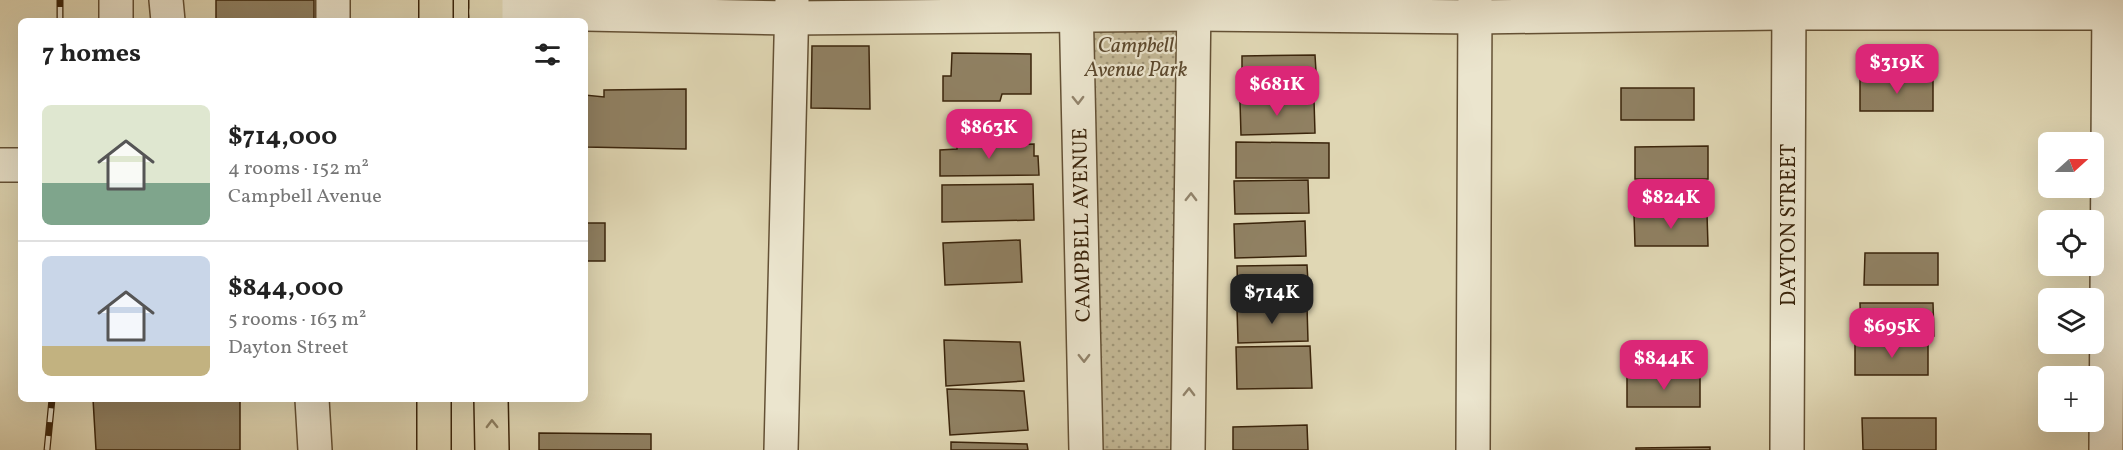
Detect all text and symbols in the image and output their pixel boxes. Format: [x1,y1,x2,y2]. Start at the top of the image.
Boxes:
park label: Campbell Avenue Park [1084,32,1188,85]
text: 7 homes [42,36,141,72]
icon: filters [531,38,564,71]
pin: $319K [1855,44,1939,95]
text: $319K [1870,49,1924,77]
pin: $681K [1235,66,1319,117]
text: $681K [1249,71,1305,99]
one-way arrow [1072,96,1085,105]
pin: $863K [947,109,1031,160]
text: $863K [960,114,1018,142]
text: $714,000 [228,119,337,155]
street label: CAMPBELL AVENUE [1066,128,1099,322]
icon: home [90,129,162,201]
north arrow [2038,132,2104,198]
map controls [2038,132,2104,432]
street label: DAYTON STREET [1775,144,1804,306]
text: 4 rooms · 152 m² [228,155,369,183]
pin: $824K [1629,179,1713,230]
text: Campbell Avenue [228,183,382,211]
text: $824K [1642,184,1700,212]
one-way arrow [1185,192,1197,201]
button: locate [2038,210,2104,276]
text: $844,000 [228,270,344,306]
pin: $714K [1230,274,1314,325]
text: $714K [1244,279,1300,307]
icon: home [90,280,162,352]
button: layers [2038,288,2104,354]
text: 5 rooms · 163 m² [228,306,366,334]
pin: $695K [1850,308,1934,359]
text: $695K [1863,313,1921,341]
text: Dayton Street [228,334,349,362]
pin: $844K [1622,340,1706,391]
text: $844K [1634,345,1694,373]
one-way arrow [1078,354,1090,363]
button: + [2038,366,2104,432]
one-way arrow [1183,387,1195,396]
one-way arrow [485,420,498,429]

